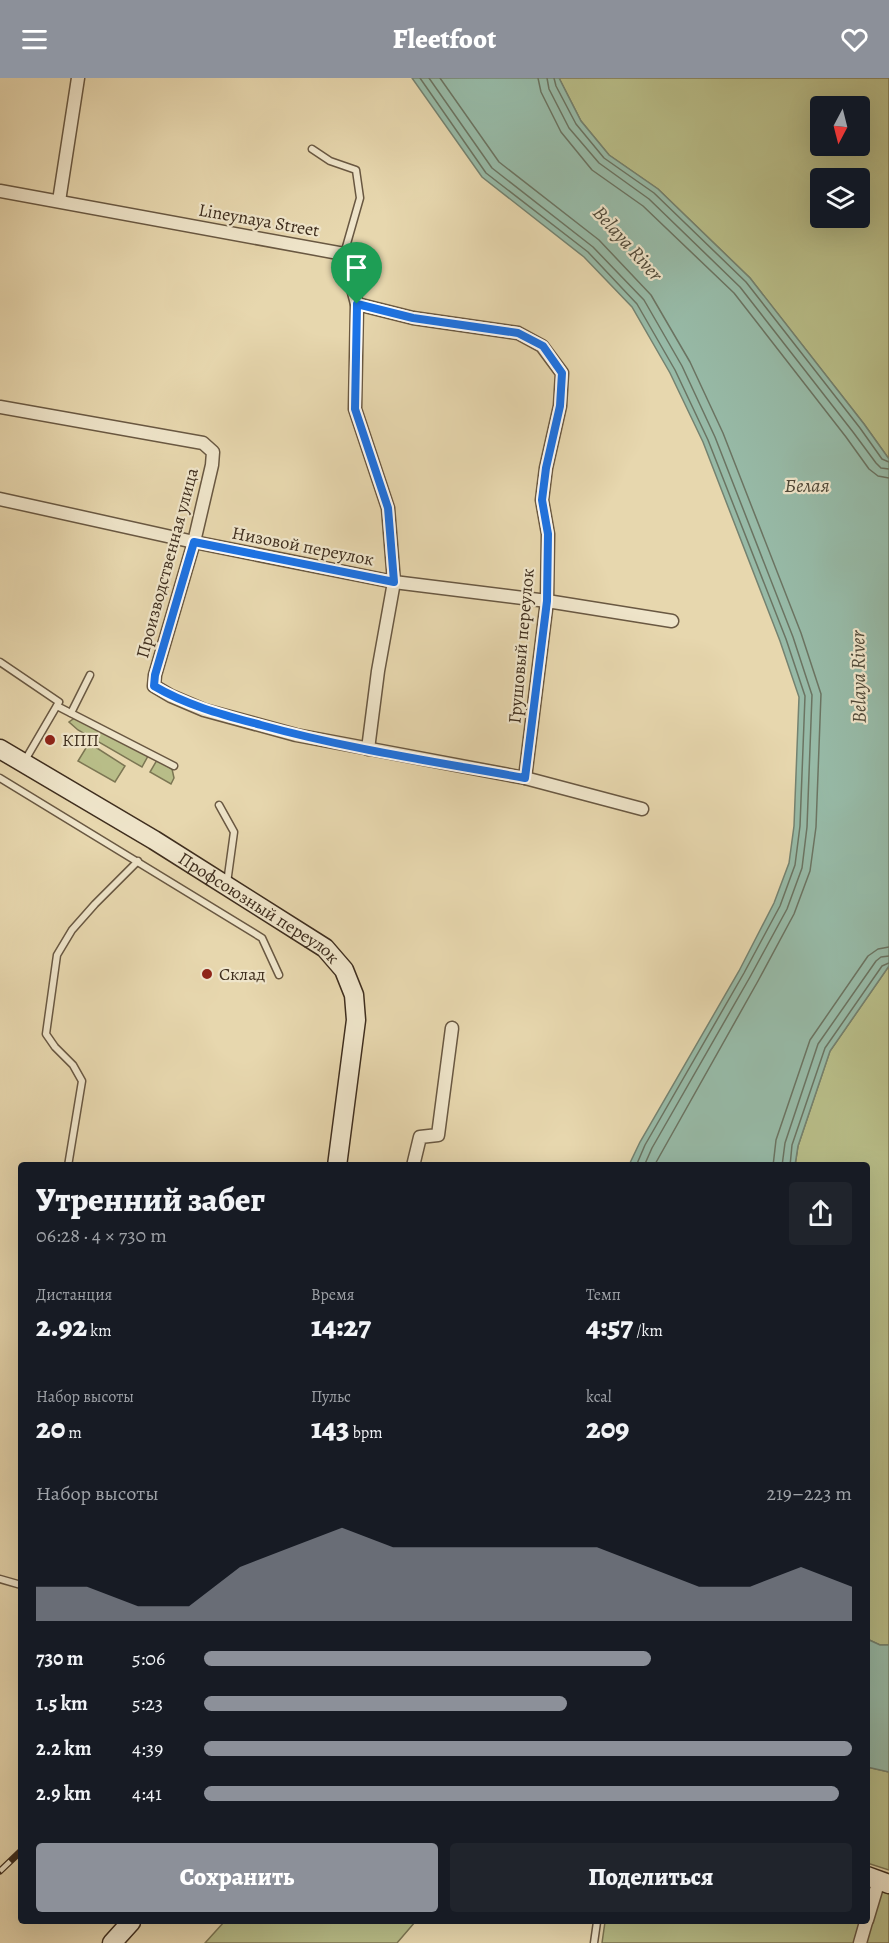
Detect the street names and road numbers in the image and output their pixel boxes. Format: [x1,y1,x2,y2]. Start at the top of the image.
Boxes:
street label: Lineynaya Street [197,198,321,242]
street label: Производственная улица [130,465,204,661]
street label: Низовой переулок [230,520,376,572]
street label: Грушовый переулок [502,567,540,725]
street label: Профсоюзный переулок [174,846,345,969]

